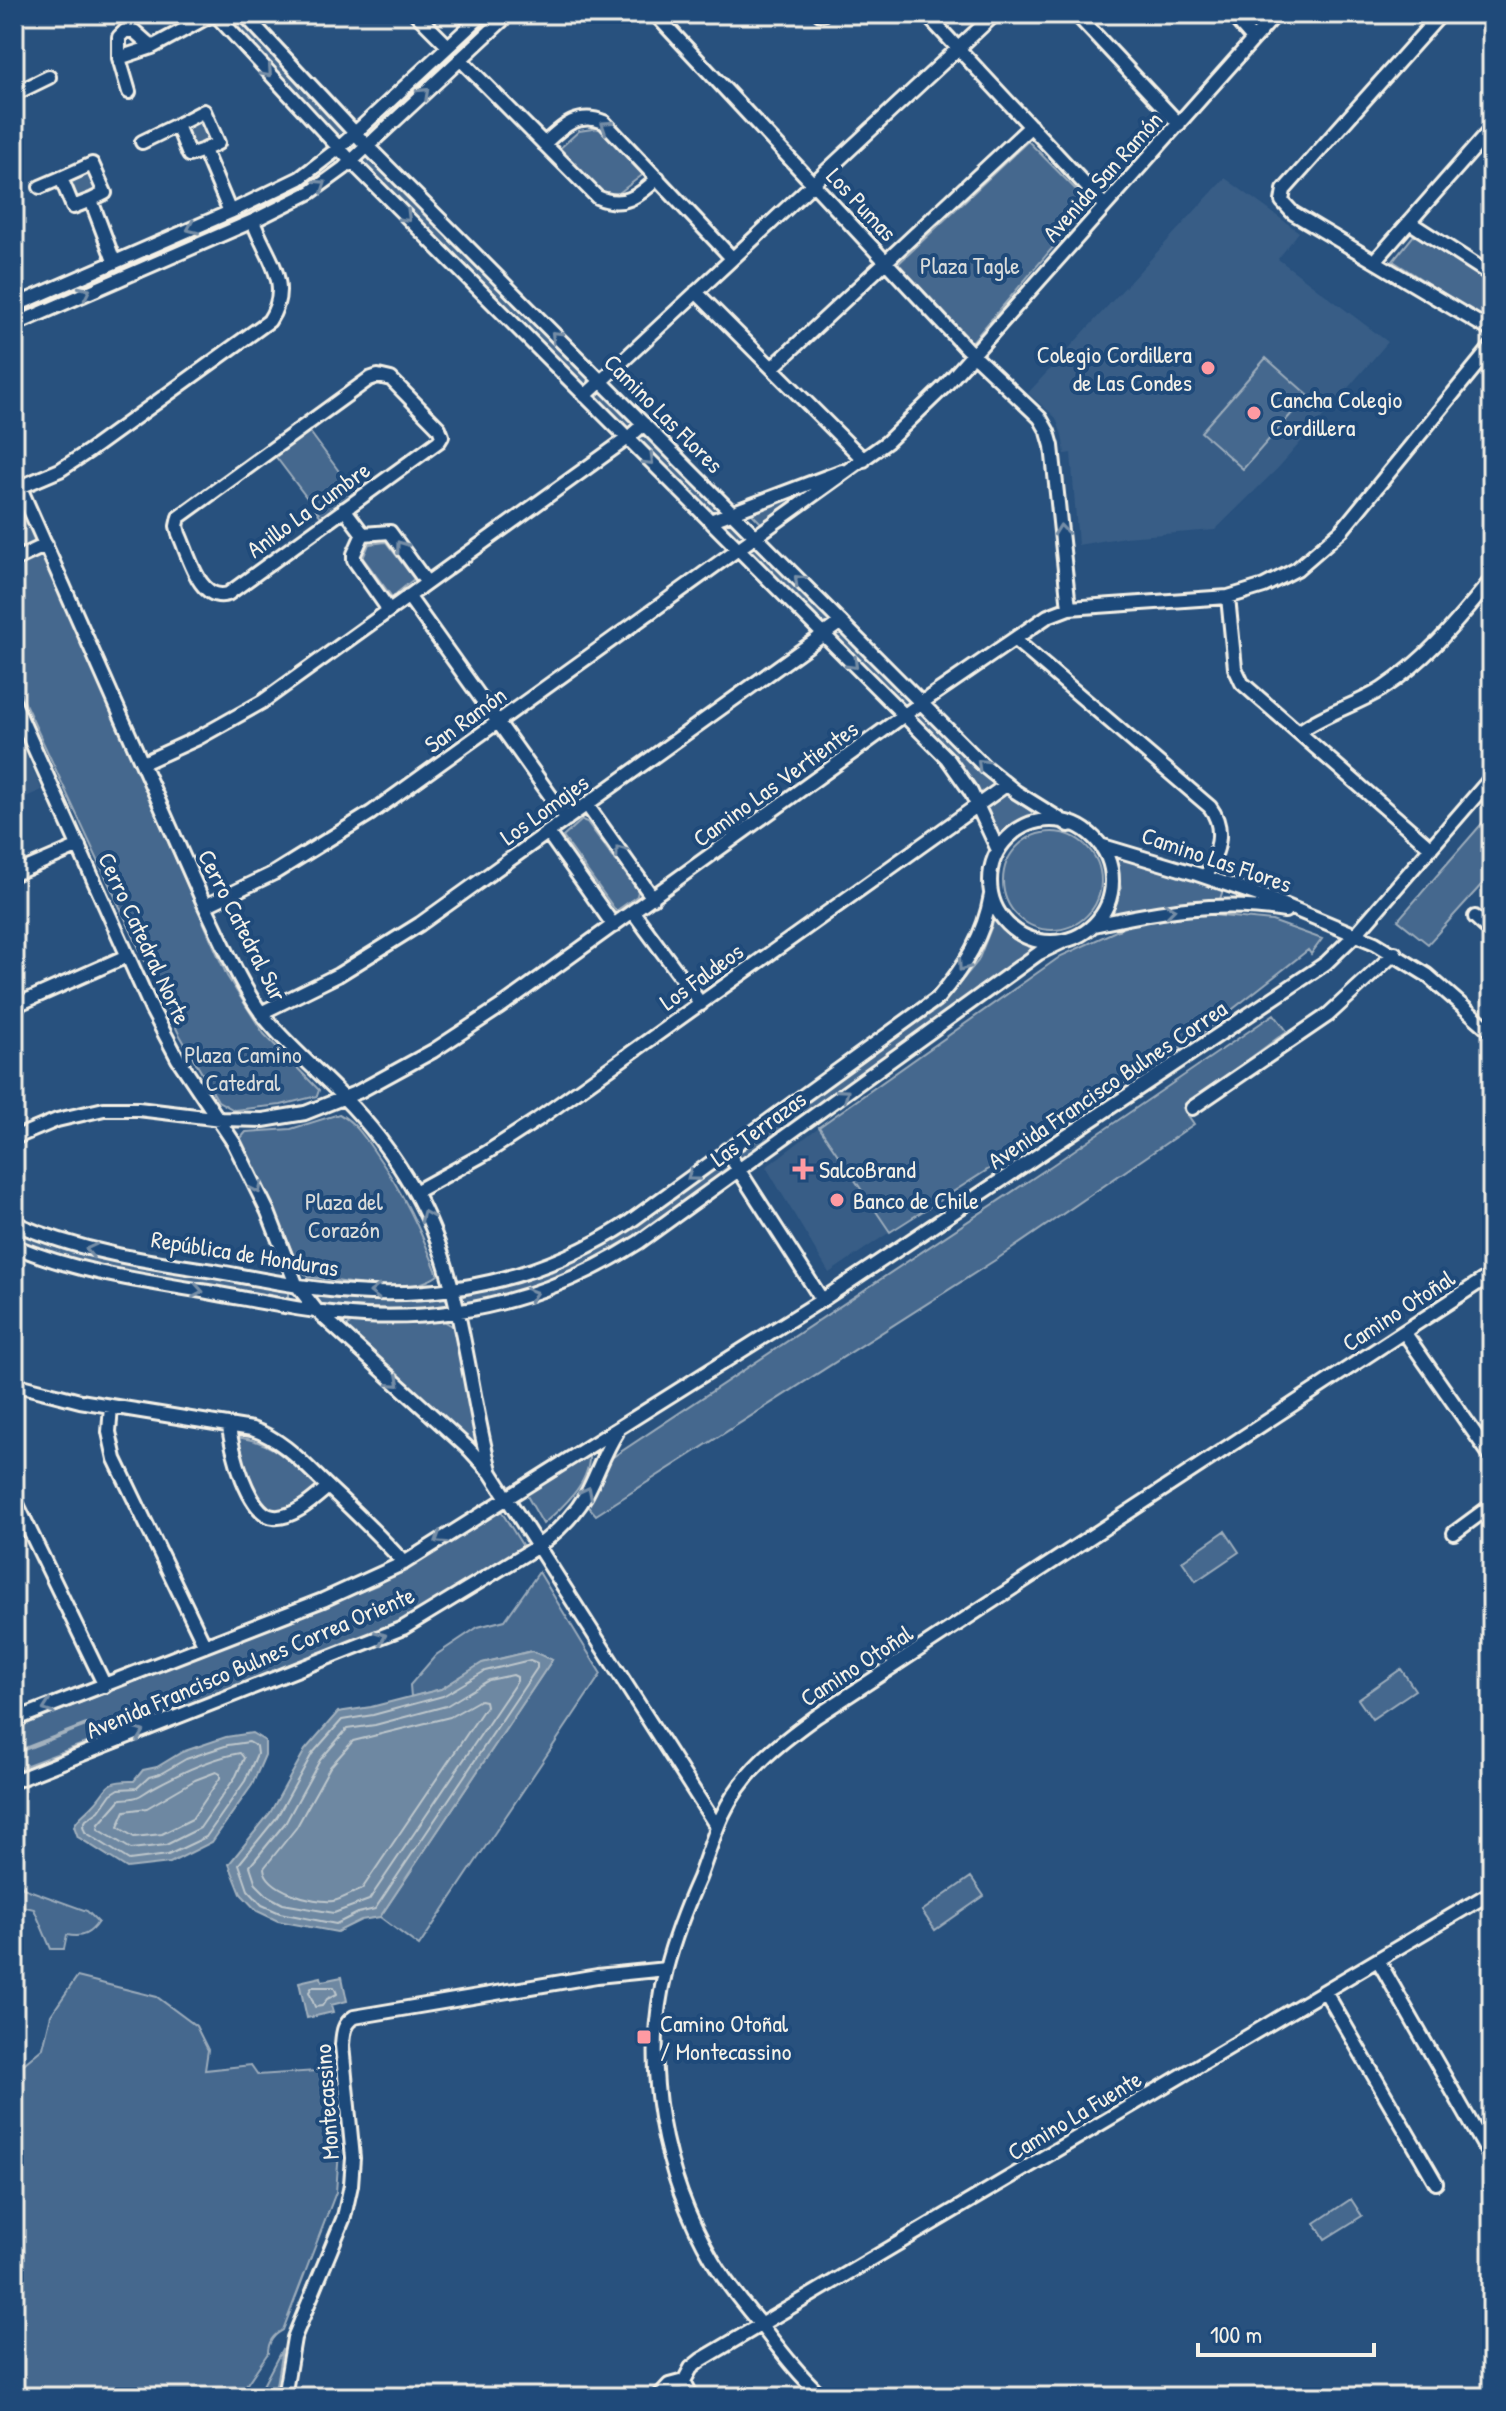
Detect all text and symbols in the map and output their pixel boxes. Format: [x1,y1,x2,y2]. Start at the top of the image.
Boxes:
one-way arrow [257,63,272,78]
one-way arrow [415,88,429,103]
street label: Avenida San Ramón [1035,104,1169,248]
one-way arrow [600,121,615,136]
street label: Los Pumas [820,160,904,248]
one-way arrow [313,180,327,195]
one-way arrow [397,208,411,222]
one-way arrow [186,219,200,235]
park label: Plaza Tagle [920,249,1020,281]
one-way arrow [77,286,91,302]
one-way arrow [551,331,565,345]
place label: Colegio Cordillera de Las Condes [1037,338,1192,398]
street label: Camino Las Flores [597,346,731,480]
marker: Colegio Cordillera de Las Condes [1199,359,1217,377]
place label: Cancha Colegio Cordillera [1270,383,1403,443]
marker: Cancha Colegio Cordillera [1245,404,1263,422]
one-way arrow [640,451,655,465]
street label: Anillo La Cumbre [240,453,376,565]
one-way arrow [1052,523,1069,536]
one-way arrow [396,540,411,555]
one-way arrow [793,575,808,589]
one-way arrow [844,655,858,669]
street label: San Ramón [418,678,512,760]
street label: Camino Las Vertientes [686,712,864,854]
one-way arrow [977,759,991,773]
street label: Los Lomajes [493,766,595,852]
street label: Camino Las Flores [1138,818,1296,900]
street label: Cerro Catedral Sur [191,844,295,1006]
one-way arrow [615,846,630,860]
street label: Cerro Catedral Norte [91,847,199,1030]
one-way arrow [1163,902,1177,919]
street label: Los Faldeos [653,935,749,1017]
one-way arrow [958,958,973,972]
street label: Avenida Francisco Bulnes Correa [981,992,1233,1176]
park label: Plaza Camino Catedral [184,1038,302,1098]
street label: Las Terrazas [704,1083,812,1173]
one-way arrow [835,1089,849,1103]
place label: SalcoBrand [819,1153,916,1185]
marker: SalcoBrand [794,1160,812,1178]
one-way arrow [686,1166,700,1180]
one-way arrow [248,1180,264,1194]
place label: Banco de Chile [853,1184,979,1216]
park label: Plaza del Corazón [305,1185,384,1245]
marker: Banco de Chile [828,1191,846,1209]
one-way arrow [420,1210,436,1224]
street label: República de Honduras [149,1222,341,1284]
one-way arrow [84,1242,98,1259]
street label: Camino Otoñal [1336,1261,1461,1358]
one-way arrow [191,1281,205,1298]
one-way arrow [368,1284,381,1301]
one-way arrow [525,1288,539,1304]
one-way arrow [385,1372,400,1386]
one-way arrow [577,1485,592,1500]
one-way arrow [435,1530,449,1545]
street label: Avenida Francisco Bulnes Correa Oriente [81,1578,419,1746]
street label: Camino Otoñal [794,1616,919,1713]
one-way arrow [373,1630,387,1647]
one-way arrow [42,1698,56,1714]
one-way arrow [131,1727,145,1743]
place label: Camino Otoñal / Montecassino [660,2007,792,2067]
marker: Camino Otoñal / Montecassino [635,2028,653,2046]
street label: Montecassino [306,2043,346,2161]
street label: Camino La Fuente [1001,2062,1147,2168]
scale bar [1198,2307,1374,2357]
text: 100 m [1210,2318,1262,2350]

